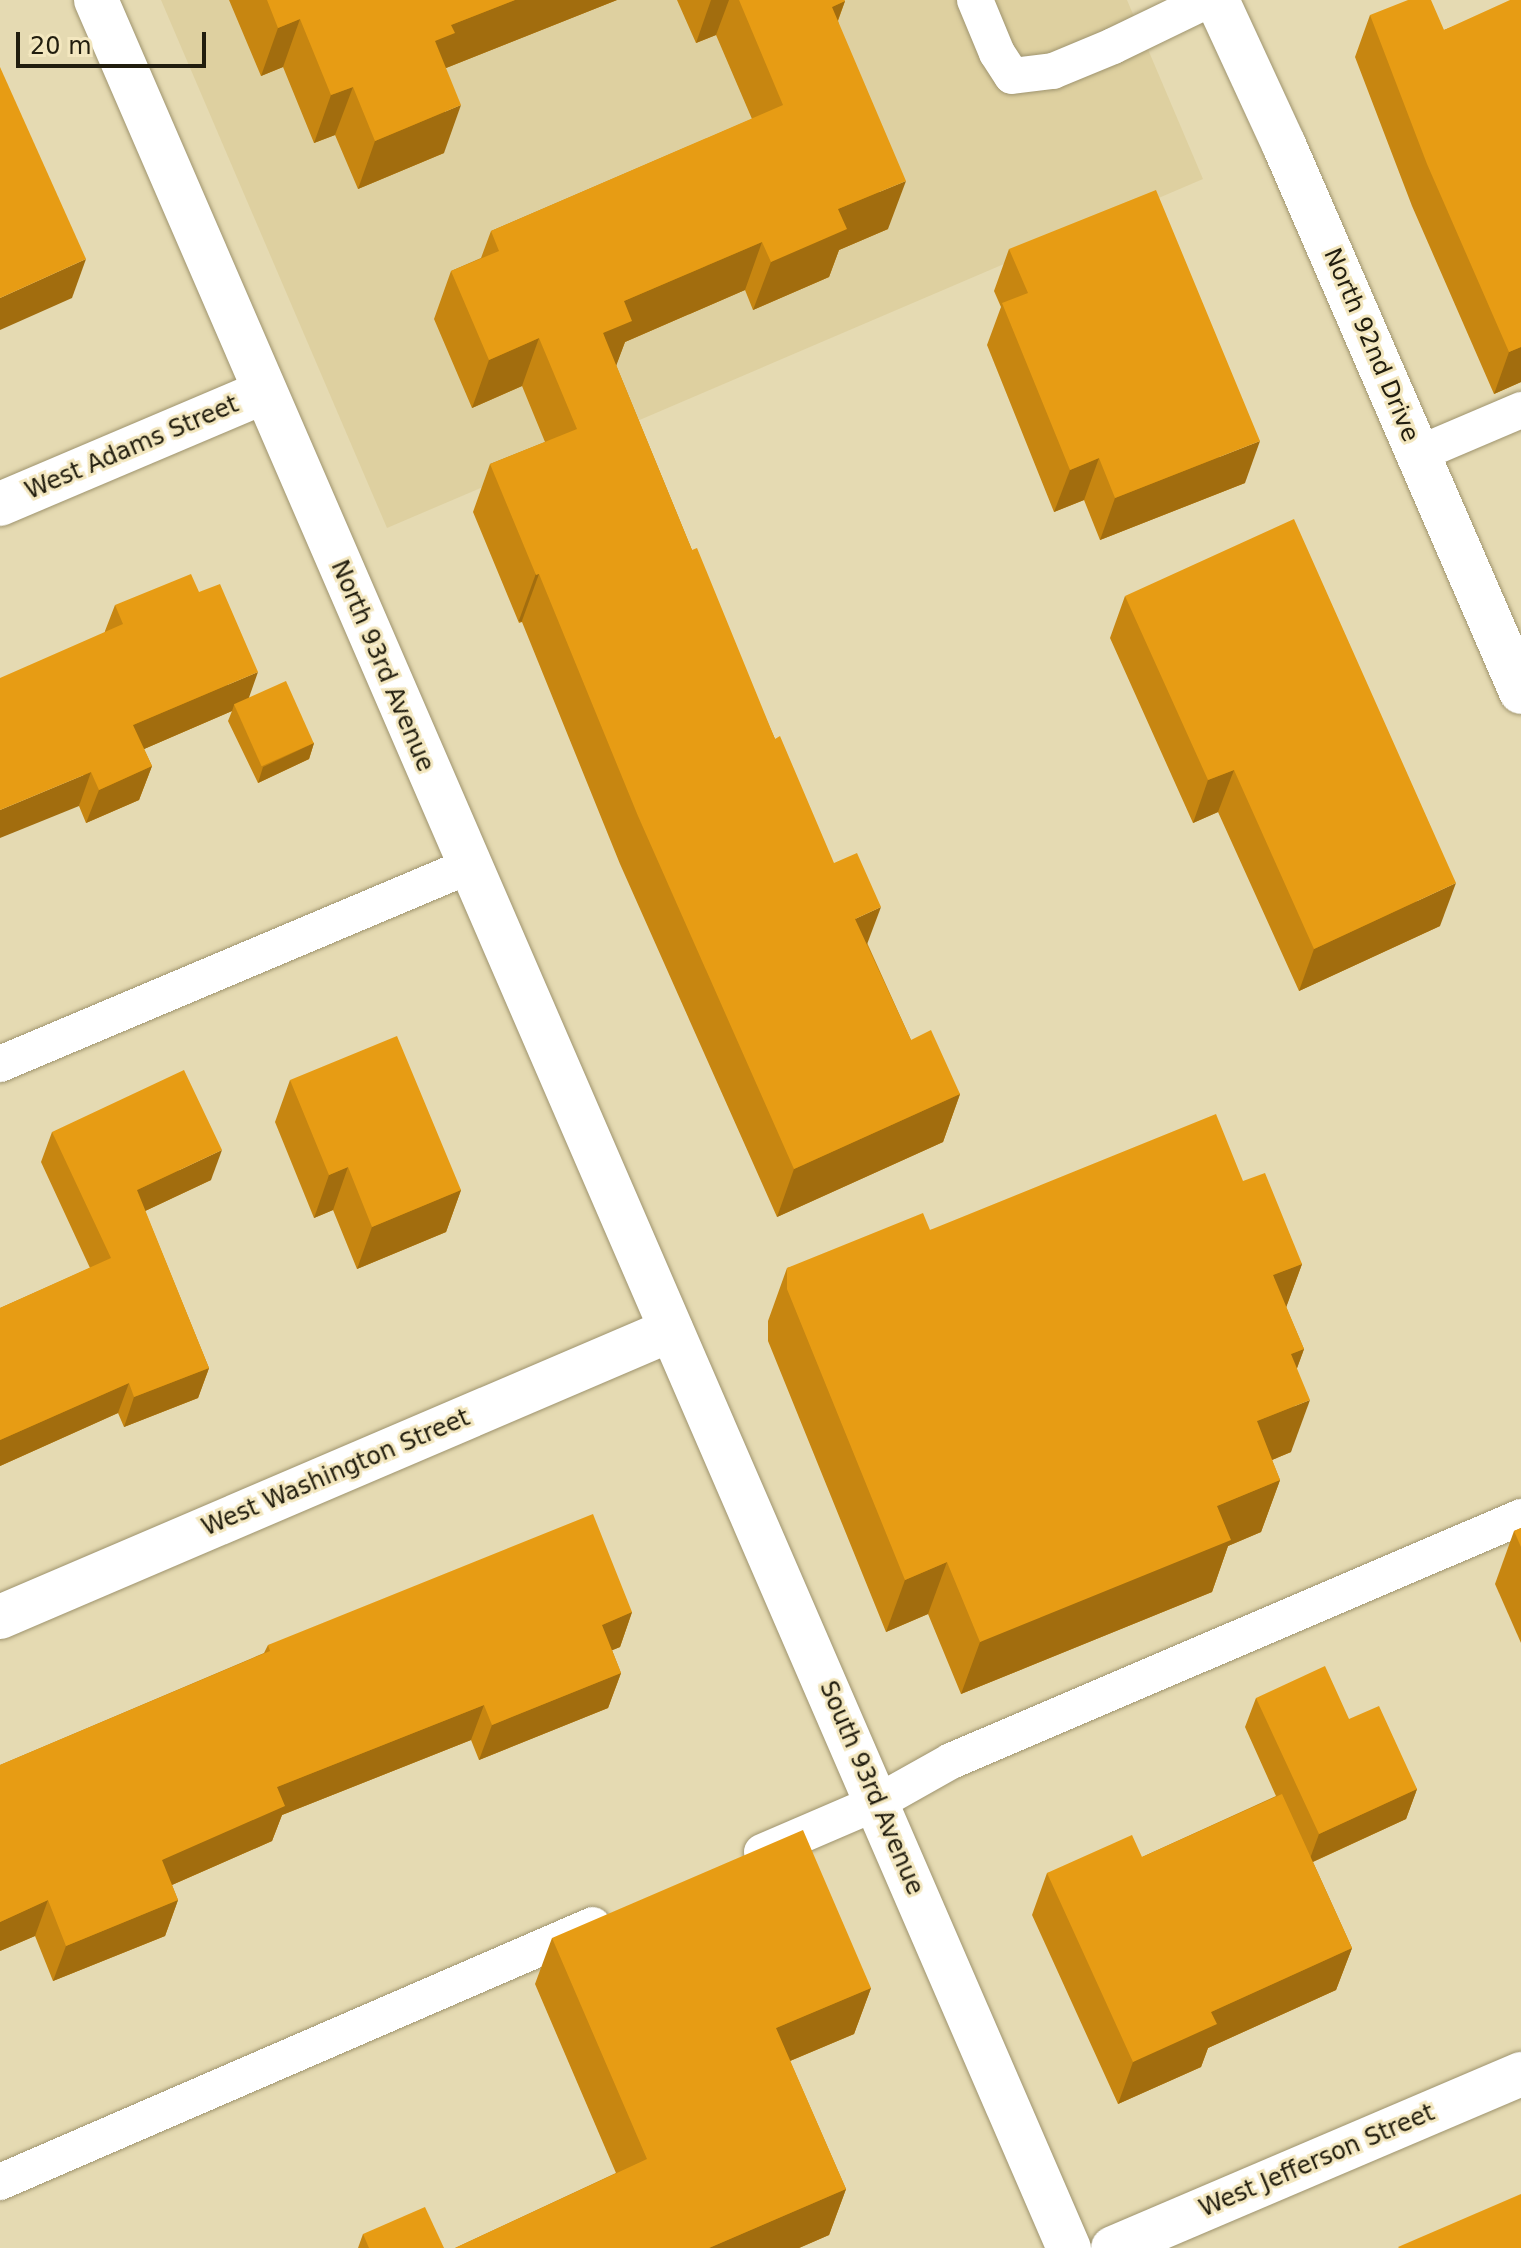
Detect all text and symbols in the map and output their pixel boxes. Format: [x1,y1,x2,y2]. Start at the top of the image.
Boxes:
scale bar [20,16,210,66]
text: 20 m [30,32,92,60]
street label: North 92nd Drive [1317,244,1425,446]
street label: West Adams Street [21,390,243,506]
street label: North 93rd Avenue [324,556,440,776]
street label: West Washington Street [198,1403,474,1543]
street label: South 93rd Avenue [813,1677,929,1899]
street label: West Jefferson Street [1195,2098,1439,2224]

